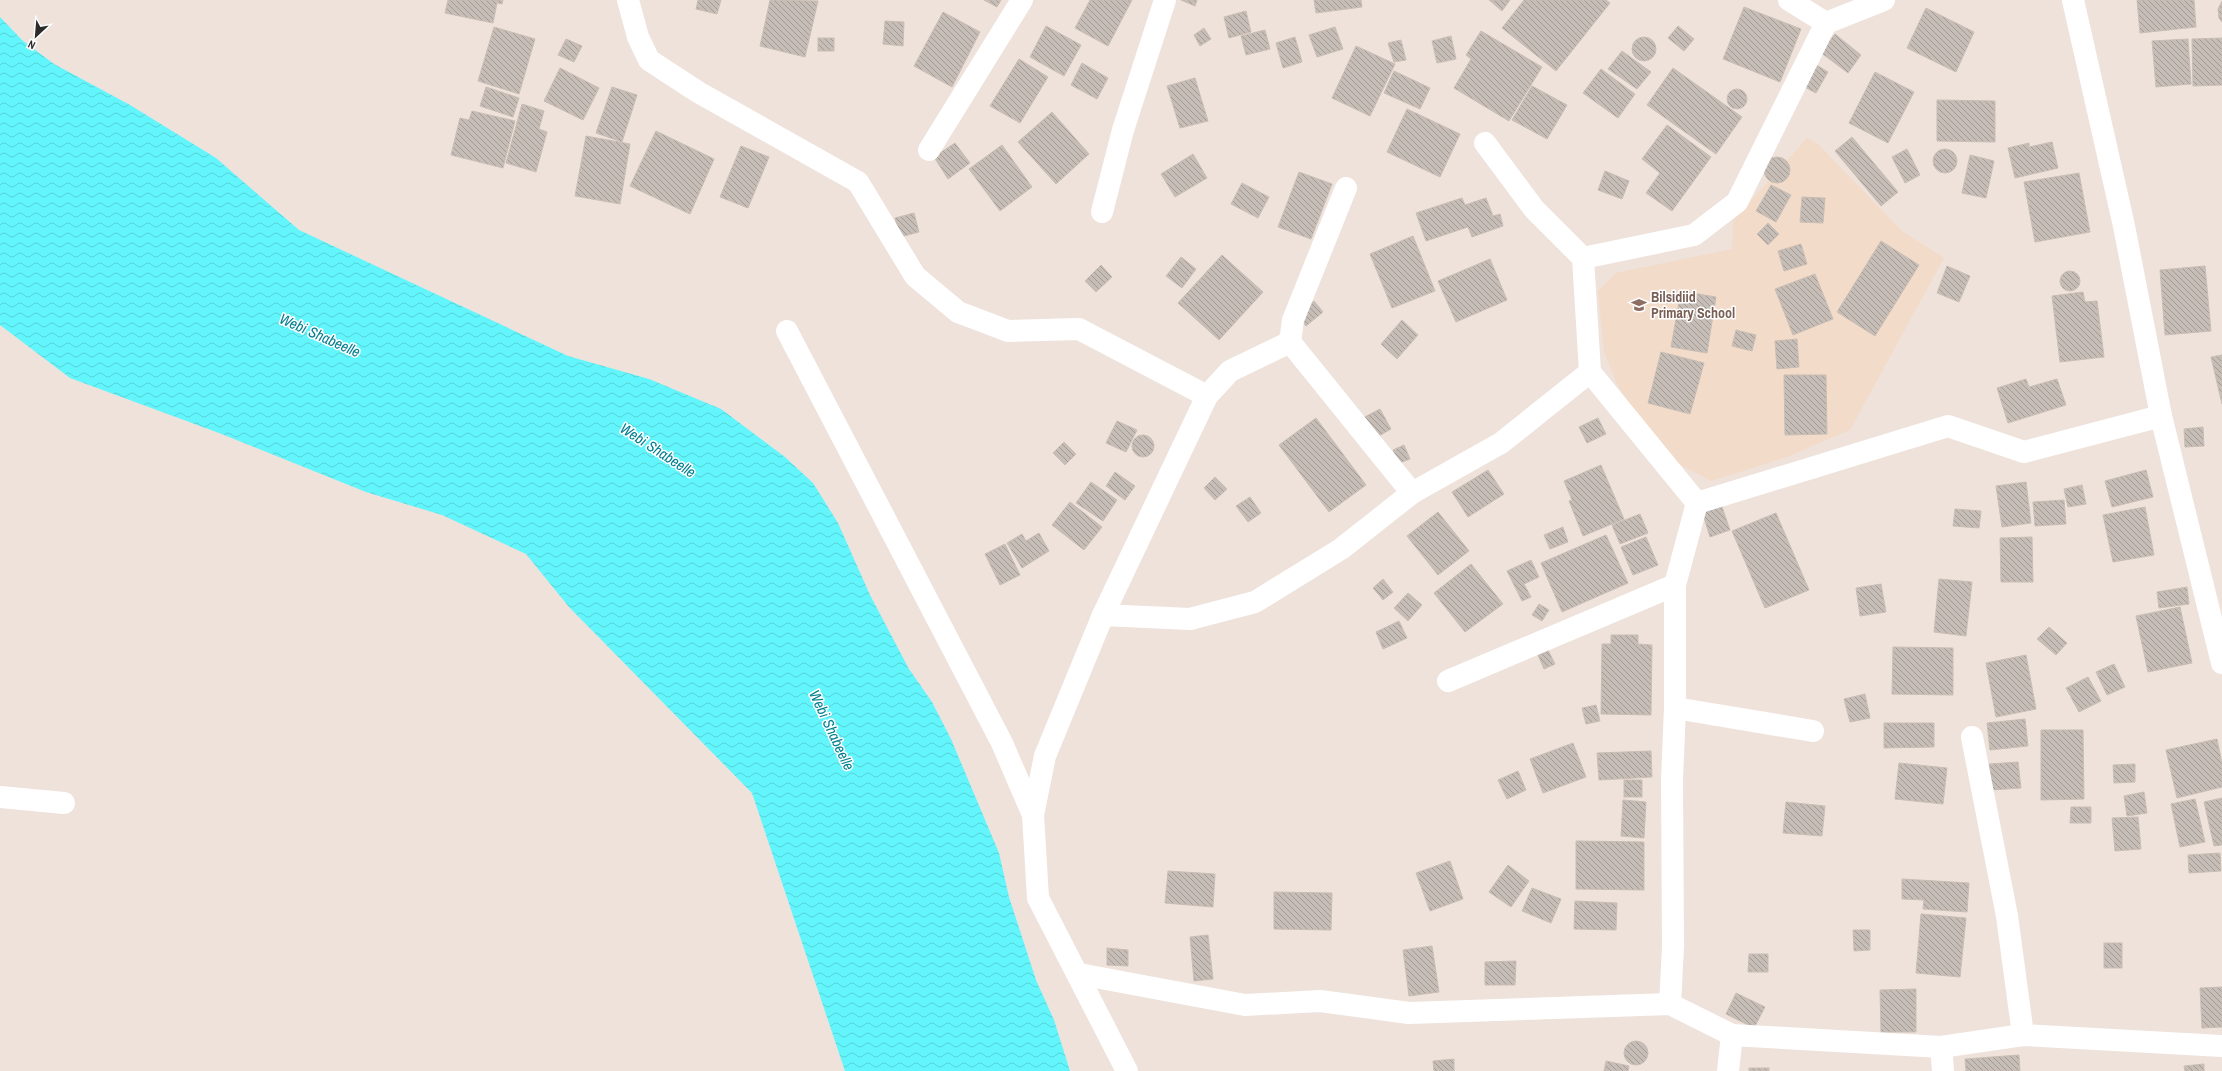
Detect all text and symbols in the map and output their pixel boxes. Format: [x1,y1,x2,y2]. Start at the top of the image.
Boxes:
north arrow [16,16,56,56]
text: N [26,37,38,53]
place label: Bilsidiid Primary School [1651,288,1735,322]
school or university icon: Bilsidiid Primary School [1630,296,1648,314]
water label: Webi Shabeelle [276,308,364,362]
water label: Webi Shabeelle [616,418,700,482]
water label: Webi Shabeelle [804,686,860,774]

